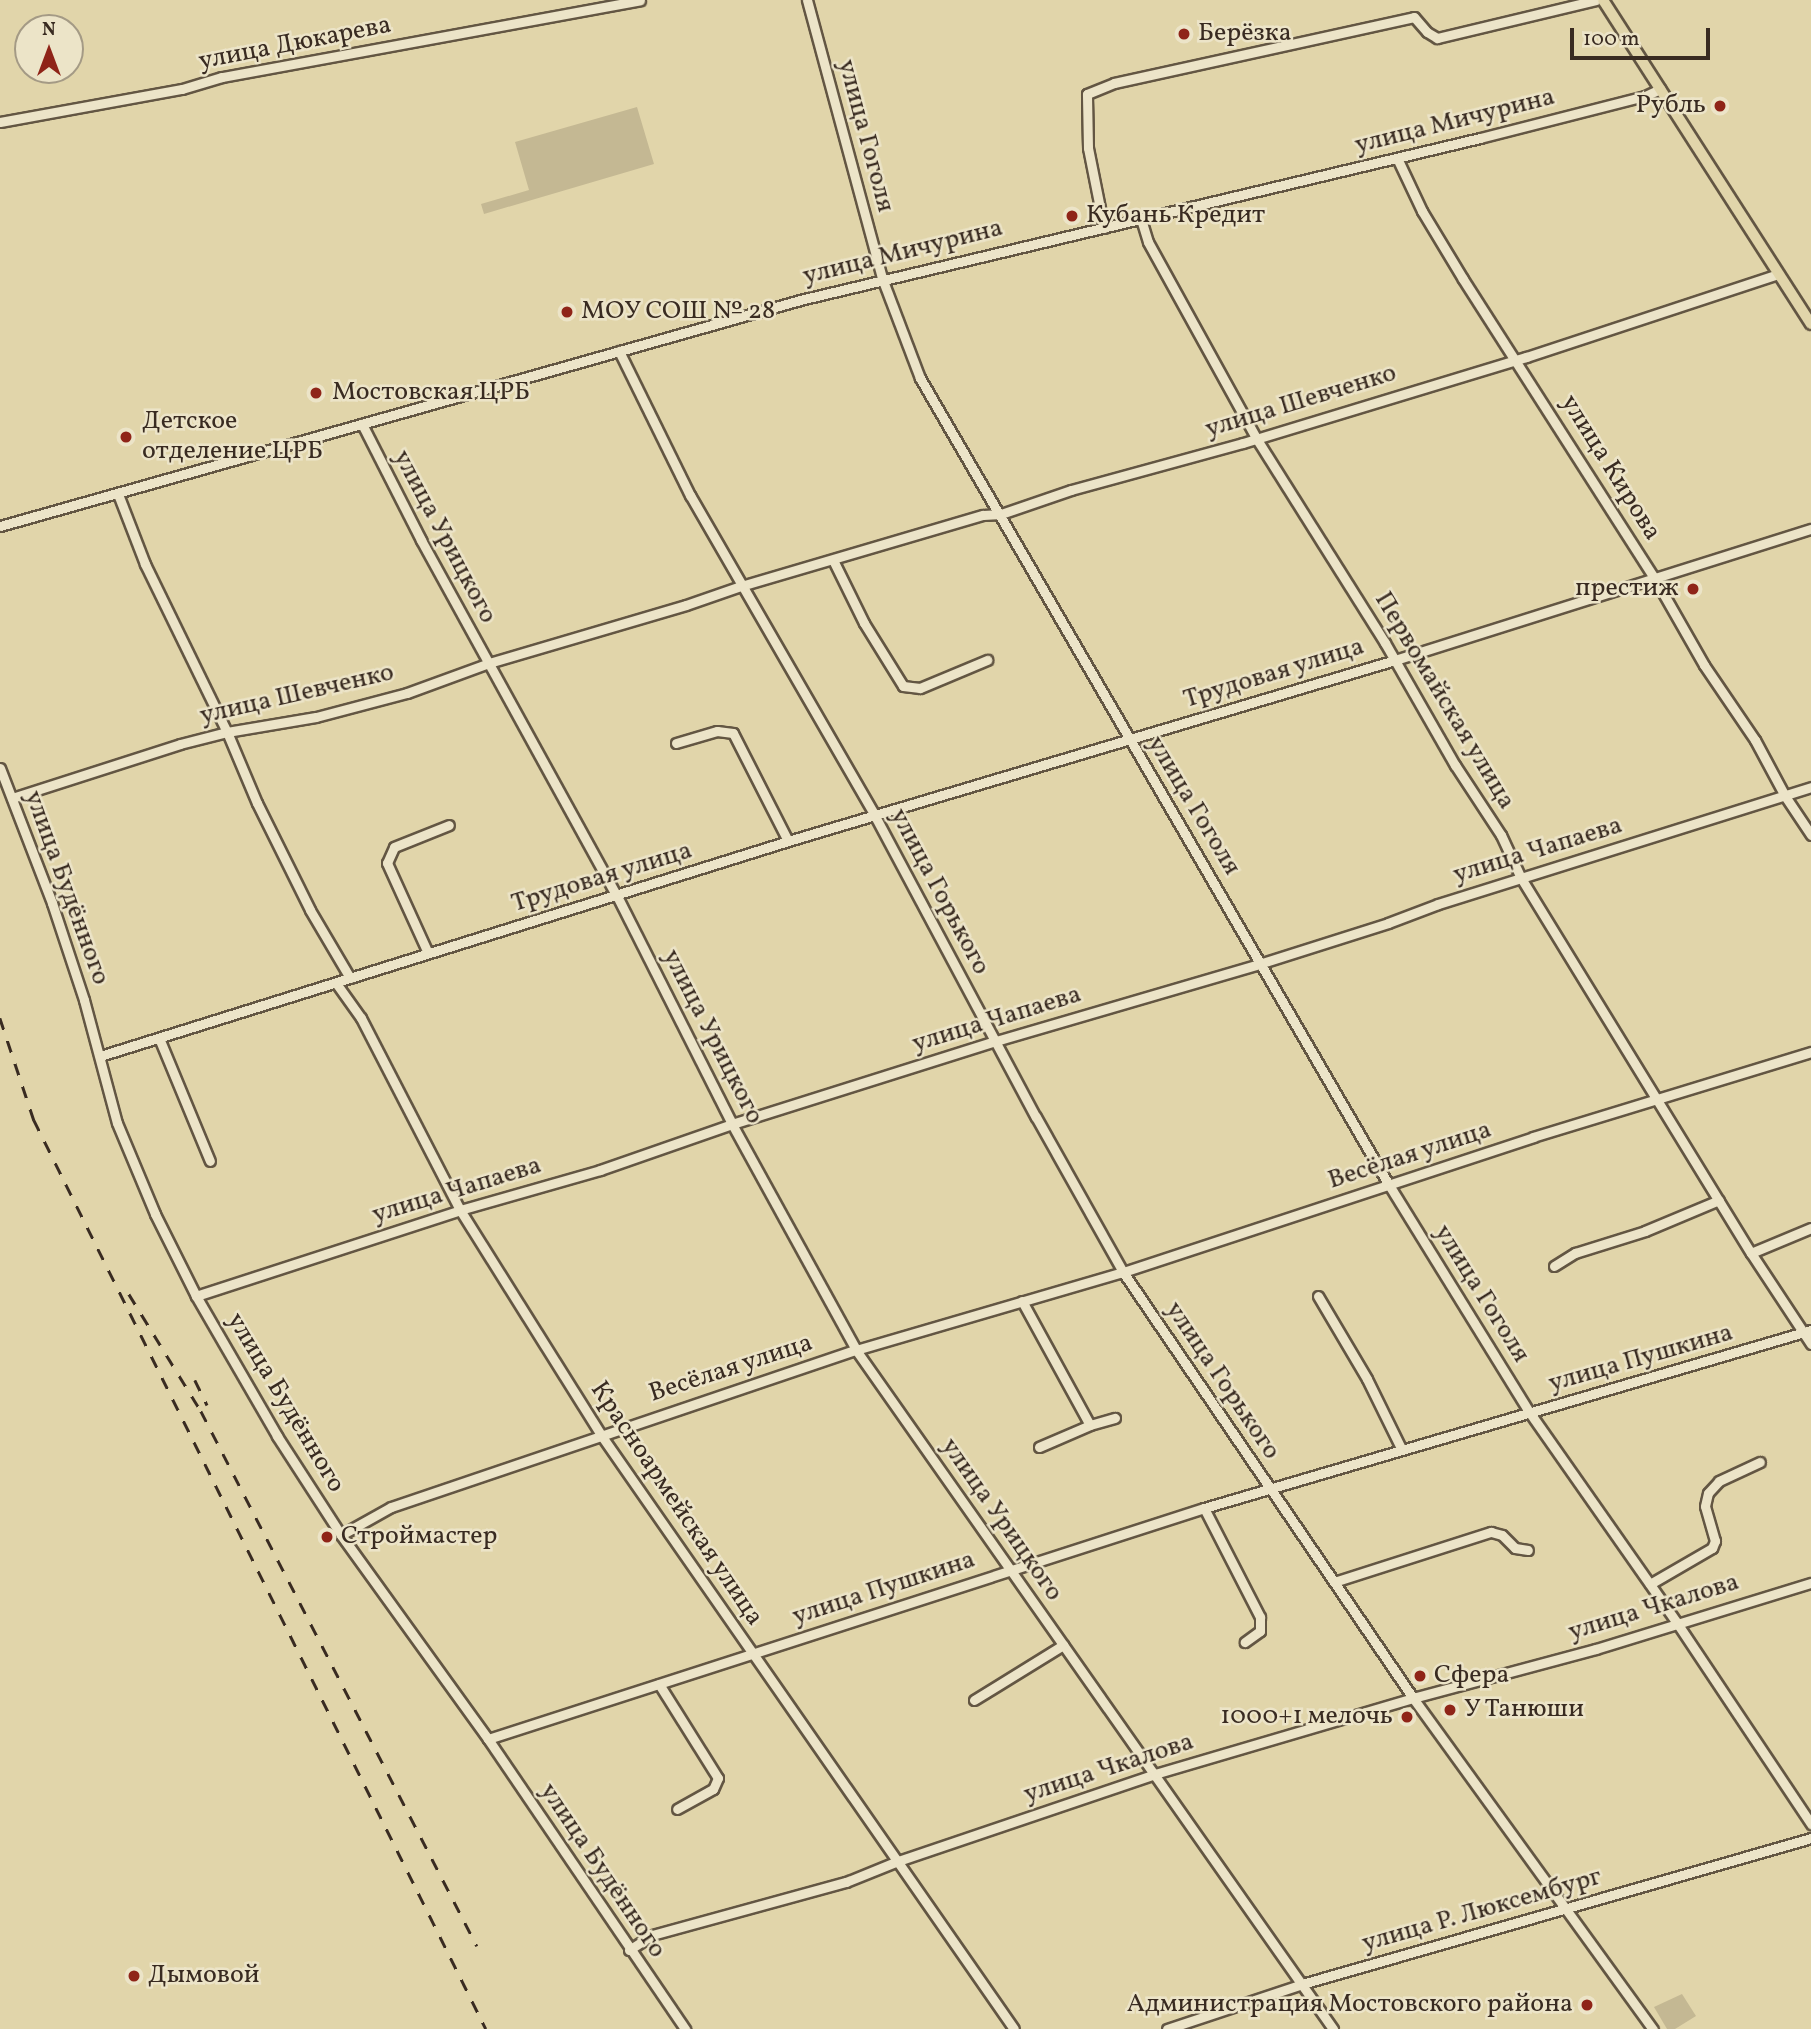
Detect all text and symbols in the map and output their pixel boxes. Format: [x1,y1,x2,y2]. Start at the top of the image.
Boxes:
street label: улица Дюкарева [196,10,394,78]
north arrow [14,14,84,84]
scale bar [1573,14,1713,58]
text: N [42,17,56,43]
place label: Берёзка [1198,18,1292,50]
text: 100 m [1583,25,1640,54]
marker: Берёзка [1176,26,1192,42]
street label: улица Гоголя [830,56,900,216]
street label: улица Мичурина [1352,82,1558,162]
place label: Рубль [1636,90,1706,122]
marker: Рубль [1712,98,1728,114]
place label: Кубань Кредит [1086,200,1265,232]
marker: Кубань Кредит [1064,208,1080,224]
street label: улица Мичурина [800,213,1006,293]
place label: МОУ СОШ № 28 [581,296,776,328]
marker: МОУ СОШ № 28 [559,304,575,320]
street label: улица Шевченко [1202,358,1400,446]
place label: Мостовская ЦРБ [332,377,530,409]
marker: Мостовская ЦРБ [306,383,326,403]
street label: улица Кирова [1553,389,1667,547]
place label: Детское отделение ЦРБ [142,406,323,467]
marker: Детское отделение ЦРБ [116,427,136,447]
street label: улица Урицкого [385,445,503,629]
place label: престиж [1575,573,1679,605]
marker: престиж [1685,581,1701,597]
street label: Первомайская улица [1366,586,1522,816]
street label: Трудовая улица [1180,632,1368,716]
street label: улица Шевченко [197,658,397,732]
street label: улица Гоголя [1139,731,1247,881]
street label: улица Будённого [16,787,116,989]
street label: улица Горького [882,803,996,981]
street label: улица Чапаева [1450,810,1626,892]
street label: Трудовая улица [508,836,696,920]
street label: улица Урицкого [655,945,769,1129]
street label: улица Чапаева [909,979,1085,1061]
street label: Весёлая улица [1324,1115,1496,1197]
street label: улица Чапаева [369,1150,545,1232]
street label: улица Гоголя [1426,1219,1536,1369]
street label: улица Горького [1158,1296,1286,1466]
street label: улица Будённого [219,1307,351,1499]
street label: улица Пушкина [1545,1318,1737,1400]
street label: Весёлая улица [645,1328,817,1410]
street label: Красноармейская улица [582,1375,770,1633]
street label: улица Урицкого [933,1433,1069,1607]
place label: Строймастер [341,1521,497,1553]
marker: Строймастер [319,1529,335,1545]
street label: улица Пушкина [789,1545,979,1633]
street label: улица Чкалова [1565,1567,1743,1649]
place label: Сфера [1434,1660,1509,1692]
marker: Сфера [1412,1668,1428,1684]
place label: У Танюши [1464,1694,1586,1726]
place label: 1000+1 мелочь [1220,1701,1393,1733]
marker: У Танюши [1442,1702,1458,1718]
marker: 1000+1 мелочь [1399,1709,1415,1725]
street label: улица Чкалова [1020,1727,1198,1811]
street label: улица Будённого [532,1778,672,1964]
street label: улица Р. Люксембург [1359,1862,1605,1960]
place label: Дымовой [148,1960,260,1992]
marker: Дымовой [126,1968,142,1984]
place label: Администрация Мостовского района [1127,1989,1573,2021]
marker: Администрация Мостовского района [1579,1997,1595,2013]

